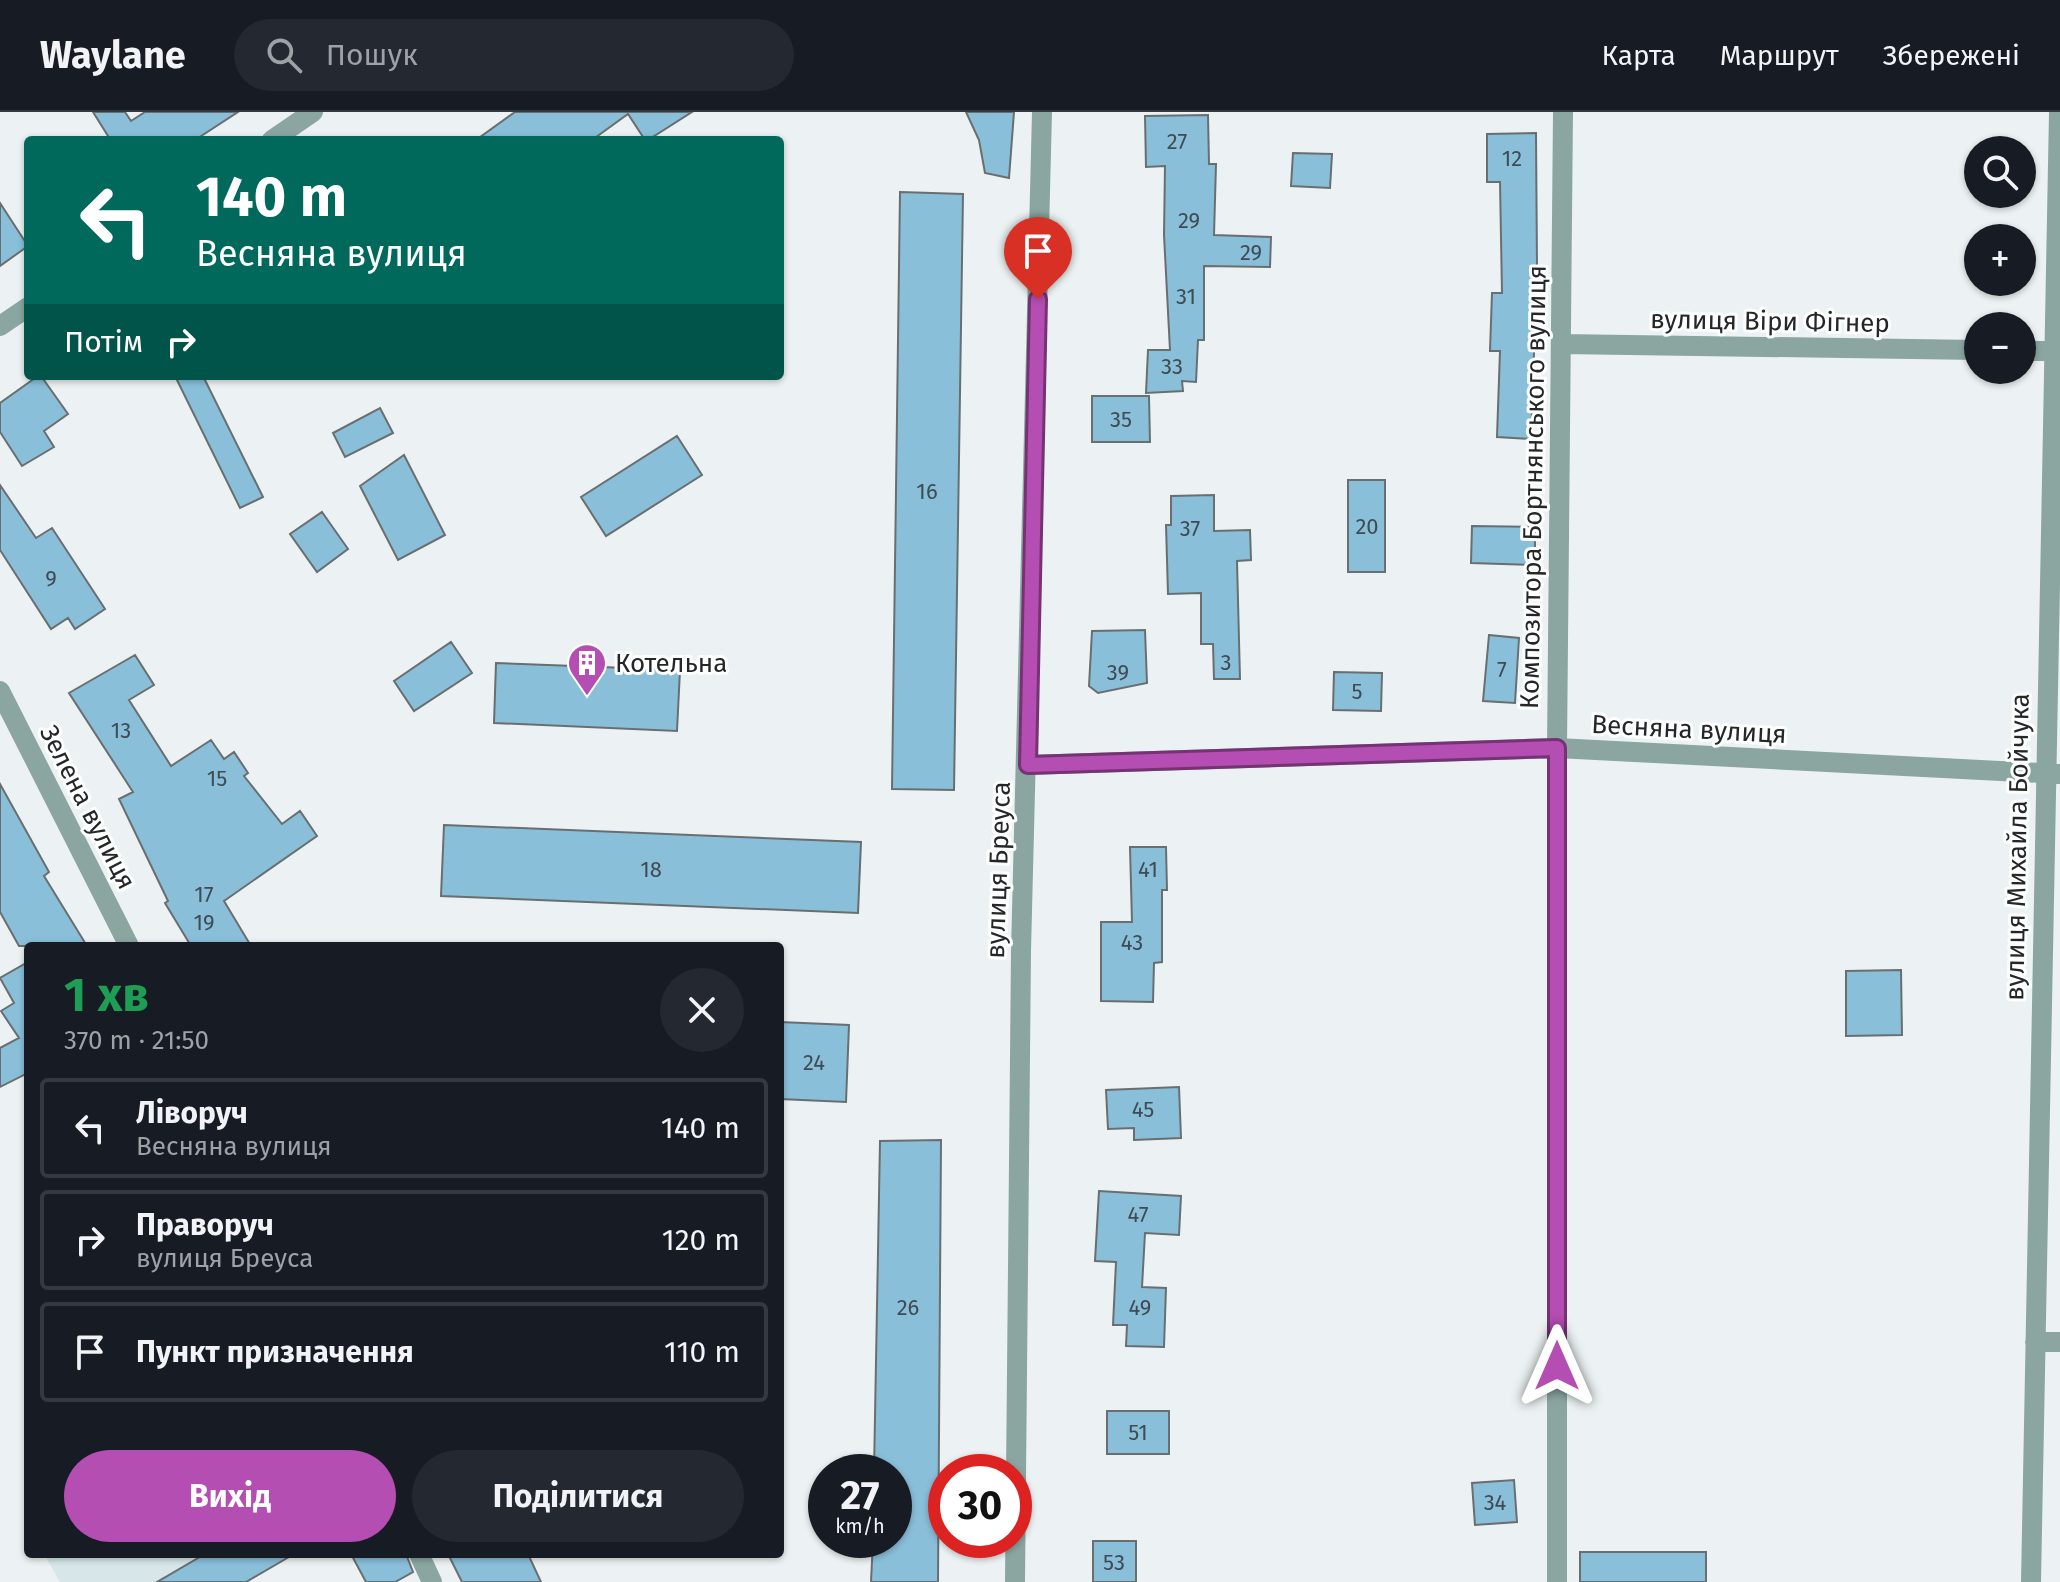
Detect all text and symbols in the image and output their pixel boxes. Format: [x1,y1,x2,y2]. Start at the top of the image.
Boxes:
search box [234,19,794,91]
text: Waylane [40,32,186,78]
icon: search [262,33,306,77]
text: Пошук [326,37,418,73]
text: Карта [1602,39,1676,72]
text: Маршрут [1720,39,1839,72]
text: Збережені [1883,39,2020,72]
house number: 27 [1167,128,1187,155]
map controls [1964,136,2036,384]
button: search [1964,136,2036,208]
house number: 12 [1502,145,1522,172]
text: 140 m [196,164,347,231]
icon: left [64,168,168,272]
house number: 29 [1178,207,1200,234]
pin [1004,217,1072,299]
button: + [1964,224,2036,296]
icon: arrive [1016,229,1060,273]
text: Весняна вулиця [196,232,467,276]
house number: 29 [1240,239,1262,266]
street label: Композитора Бортнянського вулиця [1514,265,1553,709]
house number: 31 [1176,283,1196,310]
street label: вулиця Віри Фігнер [1650,304,1890,339]
button: − [1964,312,2036,384]
icon: right [159,320,203,364]
text: Потім [64,324,143,360]
house number: 33 [1161,353,1183,380]
house number: 35 [1110,406,1132,433]
house number: 16 [916,478,938,505]
house number: 20 [1355,513,1379,540]
house number: 37 [1180,515,1201,542]
house number: 9 [45,565,57,592]
building icon: Котельна [566,642,608,697]
place label: Котельна [615,648,727,679]
house number: 3 [1221,649,1231,676]
house number: 7 [1497,656,1507,683]
house number: 39 [1107,659,1129,686]
house number: 5 [1351,678,1363,705]
street label: вулиця Михайла Бойчука [1999,693,2036,1001]
street label: Весняна вулиця [1591,709,1787,750]
house number: 13 [111,717,131,744]
street label: Зелена вулиця [33,720,142,894]
house number: 15 [207,765,227,792]
street label: вулиця Бреуса [980,781,1017,959]
house number: 18 [640,856,662,883]
house number: 41 [1138,856,1158,883]
house number: 17 [194,881,214,908]
house number: 19 [193,909,215,936]
house number: 43 [1121,929,1143,956]
text: 1 хв [64,966,149,1024]
button: close [660,968,744,1052]
text: 370 m · 21:50 [64,1025,209,1056]
house number: 24 [803,1049,825,1076]
text: Ліворуч [136,1095,248,1131]
house number: 45 [1132,1096,1154,1123]
icon: left [68,1106,112,1150]
text: 140 m [661,1110,740,1146]
text: Весняна вулиця [136,1131,332,1162]
house number: 47 [1128,1201,1149,1228]
text: Праворуч [136,1207,274,1243]
icon: right [68,1218,112,1262]
text: 120 m [662,1222,740,1258]
text: вулиця Бреуса [136,1243,313,1274]
house number: 26 [897,1294,919,1321]
house number: 49 [1129,1294,1151,1321]
position arrow [1515,1324,1599,1408]
icon: arrive [68,1330,112,1374]
text: Пункт призначення [136,1334,414,1370]
text: 110 m [664,1334,740,1370]
house number: 51 [1128,1419,1148,1446]
button: Вихід [64,1450,396,1542]
button: Поділитися [412,1450,744,1542]
speed limit sign: 30 [928,1454,1032,1558]
text: 27 [841,1472,880,1520]
house number: 34 [1484,1489,1507,1516]
text: km/h [835,1514,885,1538]
house number: 53 [1103,1549,1125,1576]

